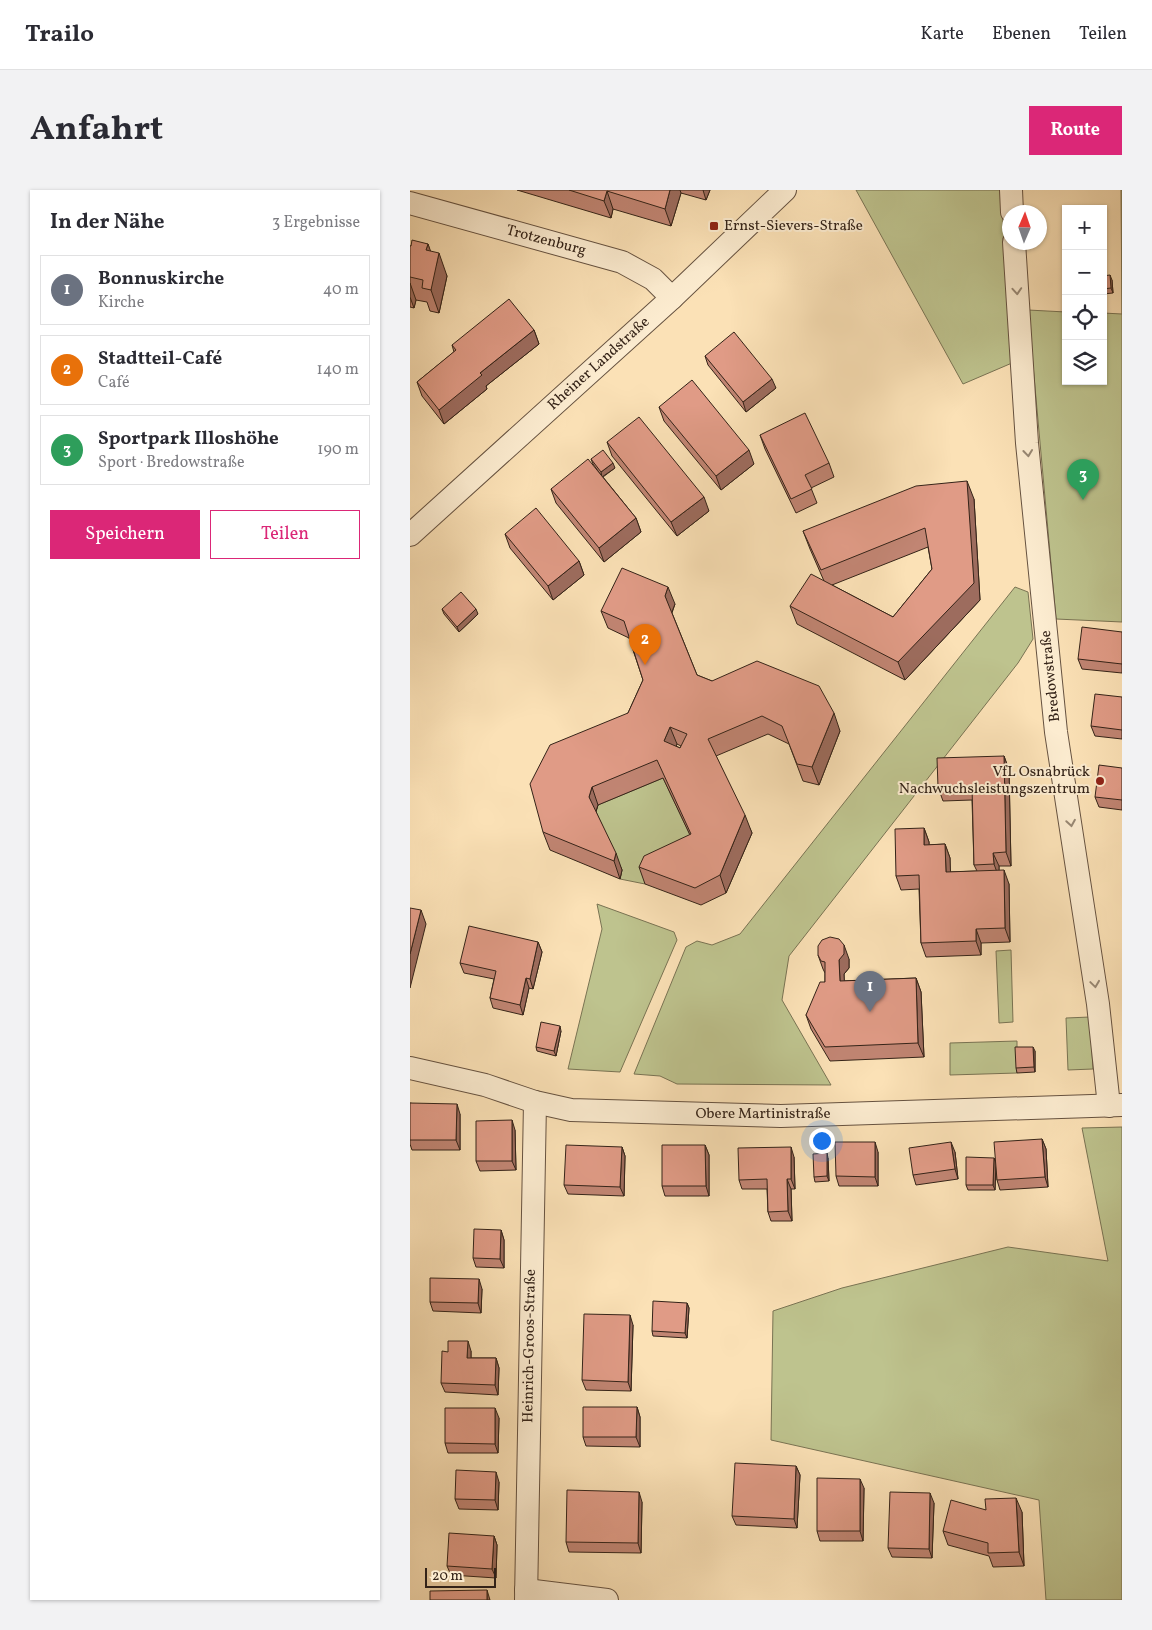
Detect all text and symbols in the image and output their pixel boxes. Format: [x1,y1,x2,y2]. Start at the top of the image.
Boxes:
text: Trailo [25,18,94,52]
text: Karte [920,22,964,47]
text: Ebenen [992,22,1051,47]
text: Teilen [1079,22,1127,47]
text: Anfahrt [30,106,163,154]
button: Route [1029,106,1122,155]
north arrow [1002,205,1047,250]
map controls [1062,205,1107,385]
button: + [1062,205,1107,250]
text: In der Nähe [50,208,165,237]
text: 3 Ergebnisse [272,212,360,234]
place label: Ernst-Sievers-Straße [724,216,863,237]
street label: Trotzenburg [504,220,589,262]
marker: Ernst-Sievers-Straße [708,220,720,232]
button: − [1062,250,1107,295]
text: Bonnuskirche [98,266,224,292]
text: 1 [64,279,70,301]
text: 40 m [323,279,359,301]
one-way arrow [1012,287,1023,295]
text: Kirche [98,292,144,314]
button: locate [1062,295,1107,340]
street label: Rheiner Landstraße [543,312,655,416]
button: layers [1062,340,1107,385]
text: Stadtteil-Café [98,346,222,372]
text: 2 [63,359,71,381]
text: 140 m [317,359,359,381]
text: Café [98,372,129,394]
text: Sportpark Illoshöhe [98,426,279,452]
text: 3 [63,439,71,461]
text: 190 m [317,439,359,461]
one-way arrow [1022,450,1033,458]
text: Sport · Bredowstraße [98,452,245,474]
pin: 3 [1067,459,1099,500]
button: Speichern [50,510,200,559]
button: Teilen [210,510,360,559]
pin: 2 [629,624,661,665]
street label: Bredowstraße [1036,629,1066,723]
place label: VfL Osnabrück Nachwuchsleistungszentrum [899,762,1090,800]
marker: VfL Osnabrück Nachwuchsleistungszentrum [1094,775,1106,787]
one-way arrow [1065,819,1075,828]
pin: 1 [854,971,886,1012]
one-way arrow [1089,980,1099,988]
street label: Obere Martinistraße [695,1104,831,1125]
your location [809,1128,835,1154]
street label: Heinrich-Groos-Straße [518,1269,542,1423]
scale bar [425,1565,496,1588]
text: 20 m [432,1567,463,1586]

